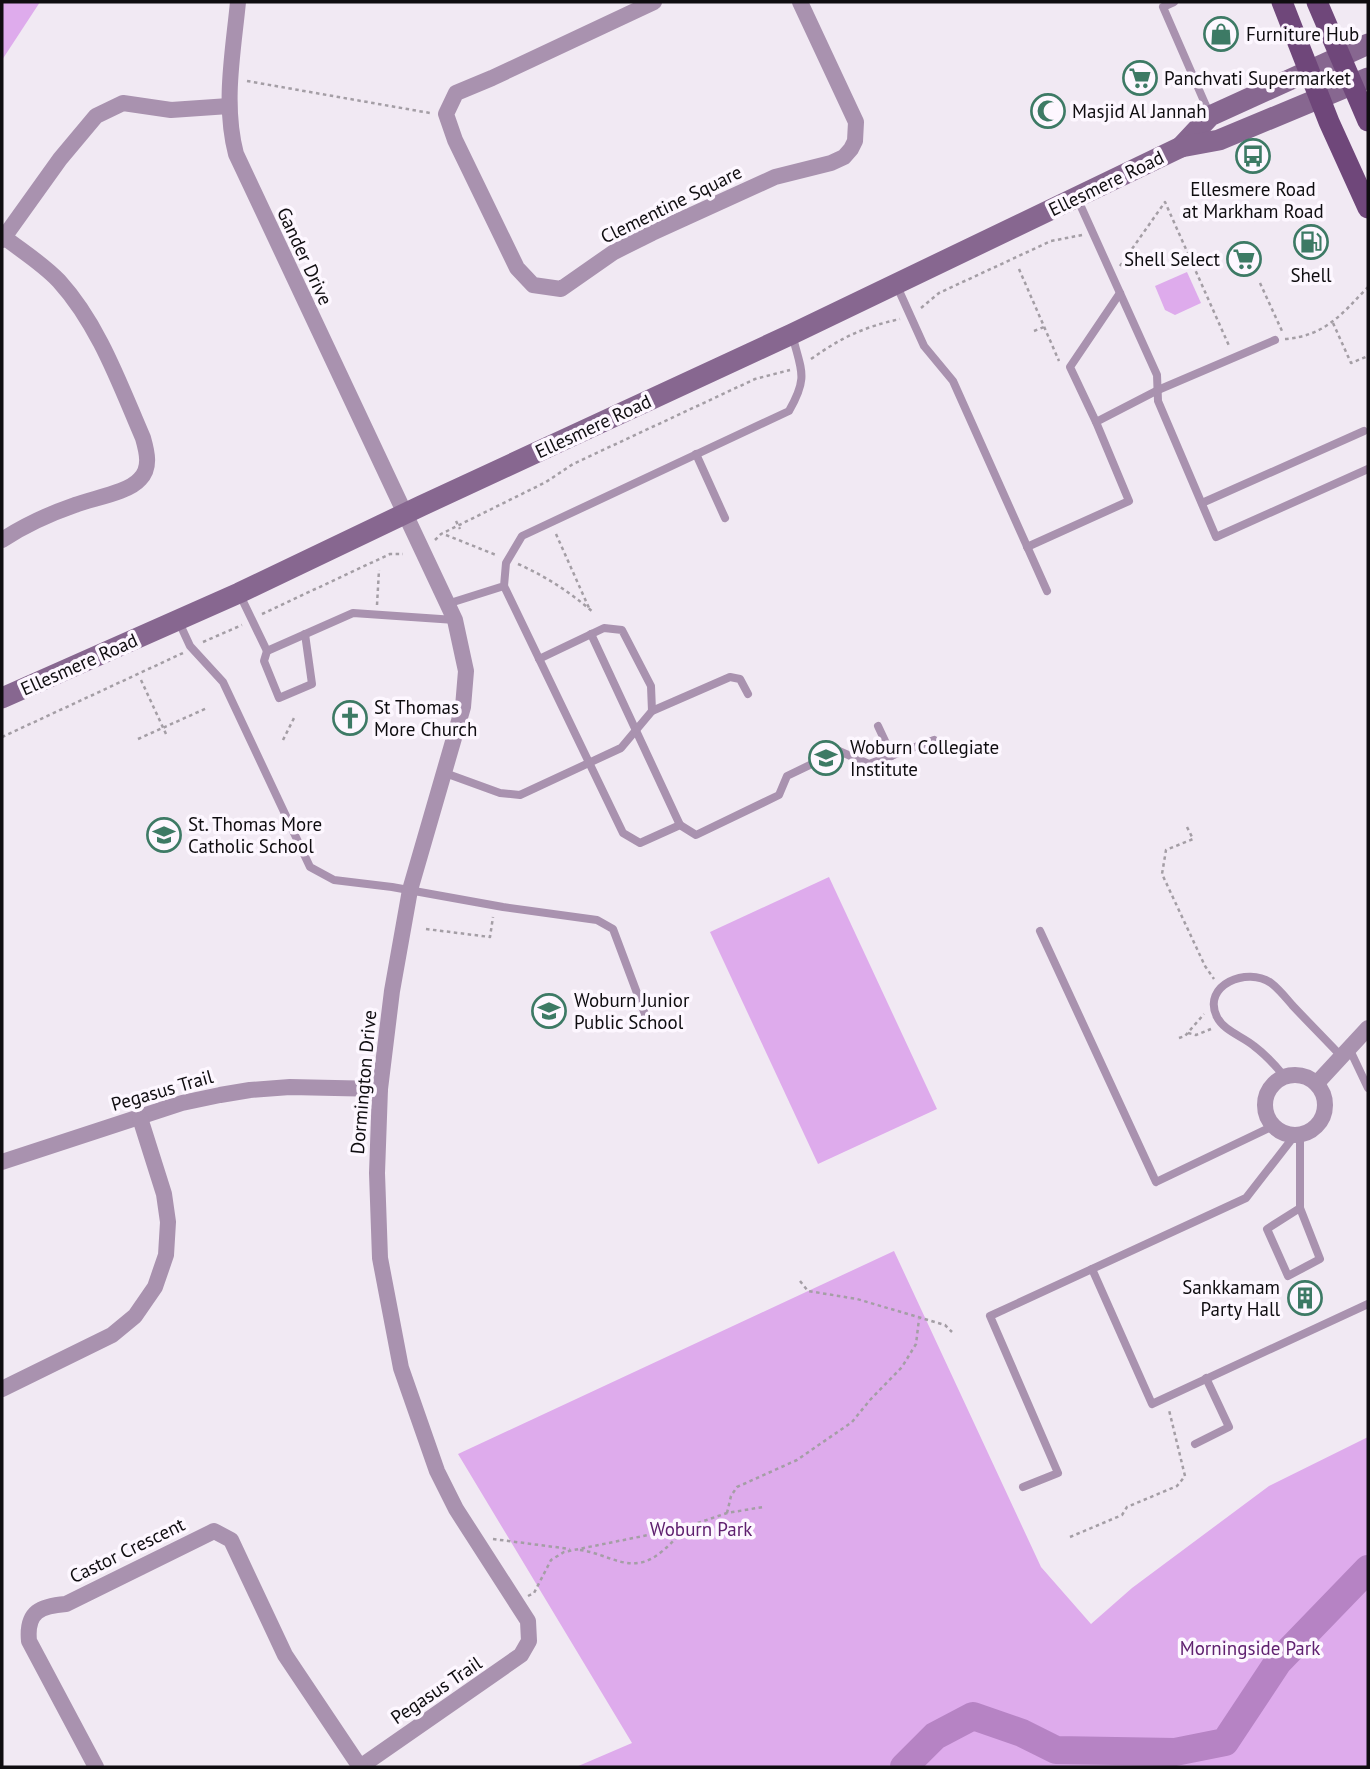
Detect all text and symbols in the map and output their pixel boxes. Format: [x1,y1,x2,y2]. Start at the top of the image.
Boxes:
shop icon: Furniture Hub [1202,15,1240,53]
place label: Furniture Hub [1246,22,1359,46]
supermarket icon: Panchvati Supermarket [1121,59,1159,97]
place label: Panchvati Supermarket [1164,66,1351,90]
mosque icon: Masjid Al Jannah [1029,92,1067,130]
place label: Masjid Al Jannah [1072,99,1207,123]
bus stop icon: Ellesmere Road at Markham Road [1234,137,1272,175]
street label: Ellesmere Road [1044,145,1168,221]
street label: Clementine Square [596,159,746,249]
place label: Ellesmere Road at Markham Road [1182,177,1324,223]
street label: Gander Drive [272,203,338,309]
fuel station icon: Shell [1292,223,1330,261]
supermarket icon: Shell Select [1225,240,1263,278]
place label: Shell Select [1124,247,1221,271]
place label: Shell [1290,263,1332,287]
street label: Ellesmere Road [531,389,655,463]
street label: Ellesmere Road [17,628,141,700]
place label: St Thomas More Church [374,695,477,741]
church icon: St Thomas More Church [331,699,369,737]
place label: Woburn Collegiate Institute [850,735,999,781]
school or university icon: Woburn Collegiate Institute [807,739,845,777]
place label: St. Thomas More Catholic School [188,812,322,858]
school or university icon: St. Thomas More Catholic School [145,816,183,854]
place label: Woburn Junior Public School [574,988,690,1034]
school or university icon: Woburn Junior Public School [530,992,568,1030]
street label: Dormington Drive [345,1009,381,1155]
street label: Pegasus Trail [108,1064,216,1116]
place label: Sankkamam Party Hall [1182,1275,1280,1321]
building icon: Sankkamam Party Hall [1286,1279,1324,1317]
street label: Castor Crescent [65,1512,189,1588]
park label: Woburn Park [650,1517,752,1541]
park label: Morningside Park [1180,1636,1320,1660]
street label: Pegasus Trail [386,1650,487,1729]

